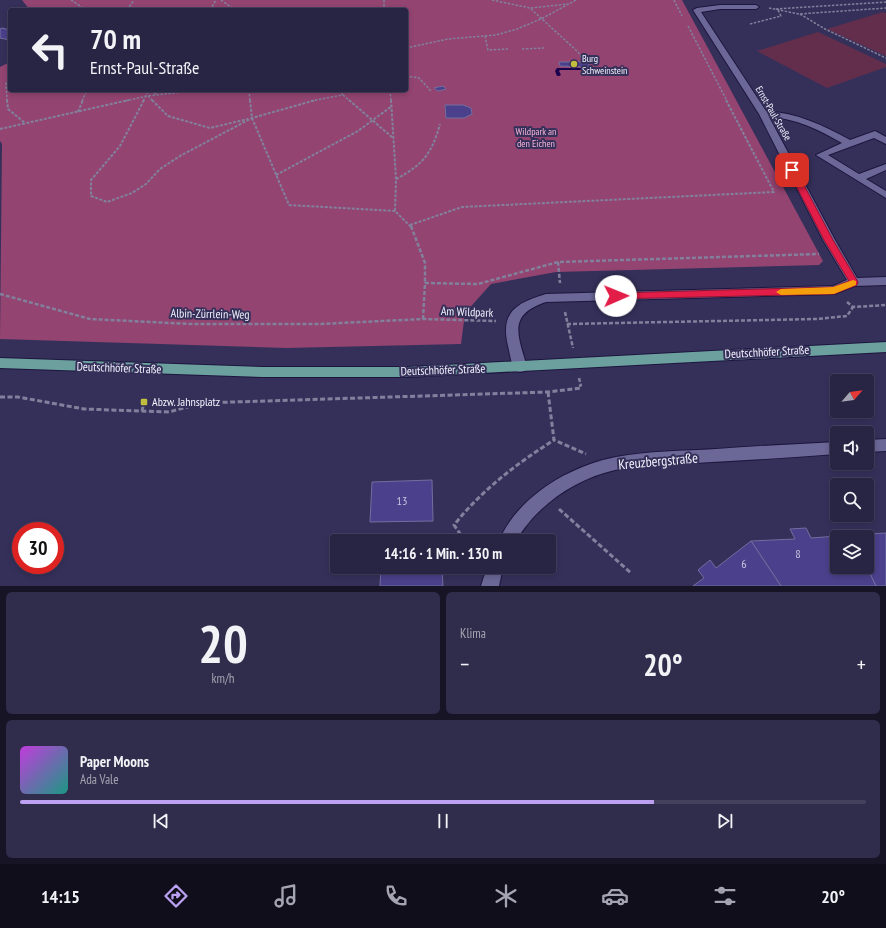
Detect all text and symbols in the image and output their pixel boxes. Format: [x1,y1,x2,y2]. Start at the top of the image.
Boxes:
text: 70 m [90,20,141,57]
icon: left [24,24,76,76]
place label: Burg Schweinstein [582,52,627,77]
text: Ernst-Paul-Straße [90,56,200,79]
marker: Burg Schweinstein [569,59,579,69]
street label: Ernst-Paul-Straße [753,84,794,143]
park label: Wildpark an den Eichen [516,125,556,150]
pin [775,153,809,187]
icon: arrive [781,159,803,181]
position arrow [595,275,637,317]
street label: Am Wildpark [441,303,494,320]
street label: Albin-Zürrlein-Weg [170,305,250,322]
street label: Deutschhöfer Straße [724,342,810,361]
street label: Deutschhöfer Straße [76,359,162,376]
street label: Deutschhöfer Straße [400,361,486,378]
north arrow [830,374,874,418]
map controls [830,374,874,574]
place label: Abzw. Jahnsplatz [152,394,220,409]
marker: Abzw. Jahnsplatz [139,397,149,407]
button: sound [830,426,874,470]
street label: Kreuzbergstraße [618,449,699,473]
button: search [830,478,874,522]
house number: 13 [397,493,407,508]
speed limit sign: 30 [12,522,64,574]
button: layers [830,530,874,574]
text: 14:16 · 1 Min. · 130 m [384,544,502,563]
house number: 8 [795,546,801,561]
house number: 6 [741,556,747,571]
text: 20 [198,610,248,677]
text: Klima [460,625,486,642]
text: 20° [643,645,683,684]
text: − [460,650,469,678]
text: + [857,650,866,678]
text: km/h [211,670,235,687]
text: Paper Moons [80,752,149,771]
text: Ada Vale [80,771,119,788]
icon: previous [150,810,172,832]
icon: pause [432,810,454,832]
icon: next [714,810,736,832]
icon: directions [162,882,190,910]
icon: music [272,882,300,910]
icon: phone [382,882,410,910]
icon: climate [492,882,520,910]
icon: car [601,882,629,910]
icon: filters [711,882,739,910]
text: 14:15 [41,885,80,908]
text: 20° [821,885,845,908]

